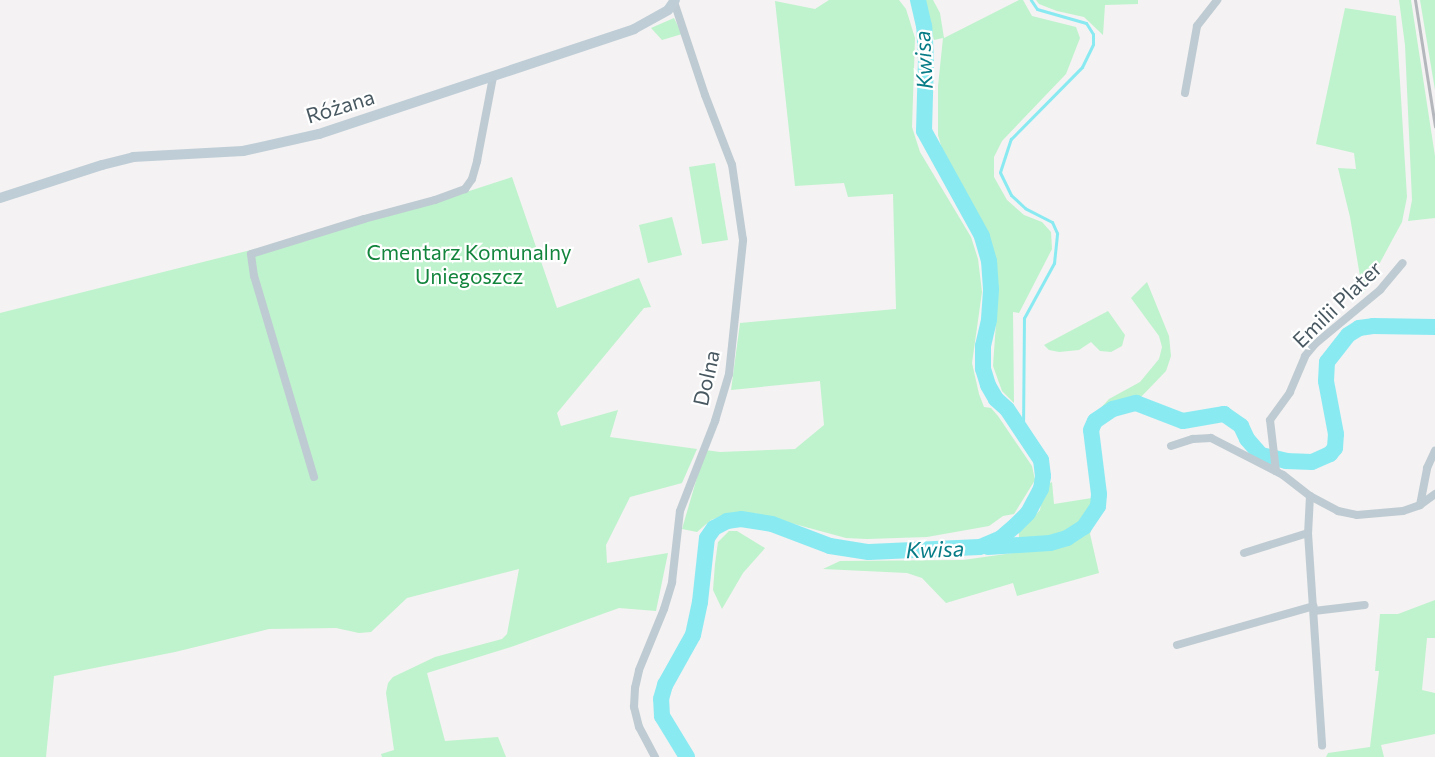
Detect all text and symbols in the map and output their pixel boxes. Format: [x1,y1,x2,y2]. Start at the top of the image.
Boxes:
water label: Kwisa [908,30,938,90]
street label: Różana [303,84,377,128]
park label: Cmentarz Komunalny Uniegoszcz [366,239,572,289]
street label: Emilii Plater [1287,255,1387,353]
street label: Dolna [687,348,725,408]
water label: Kwisa [905,535,965,563]

